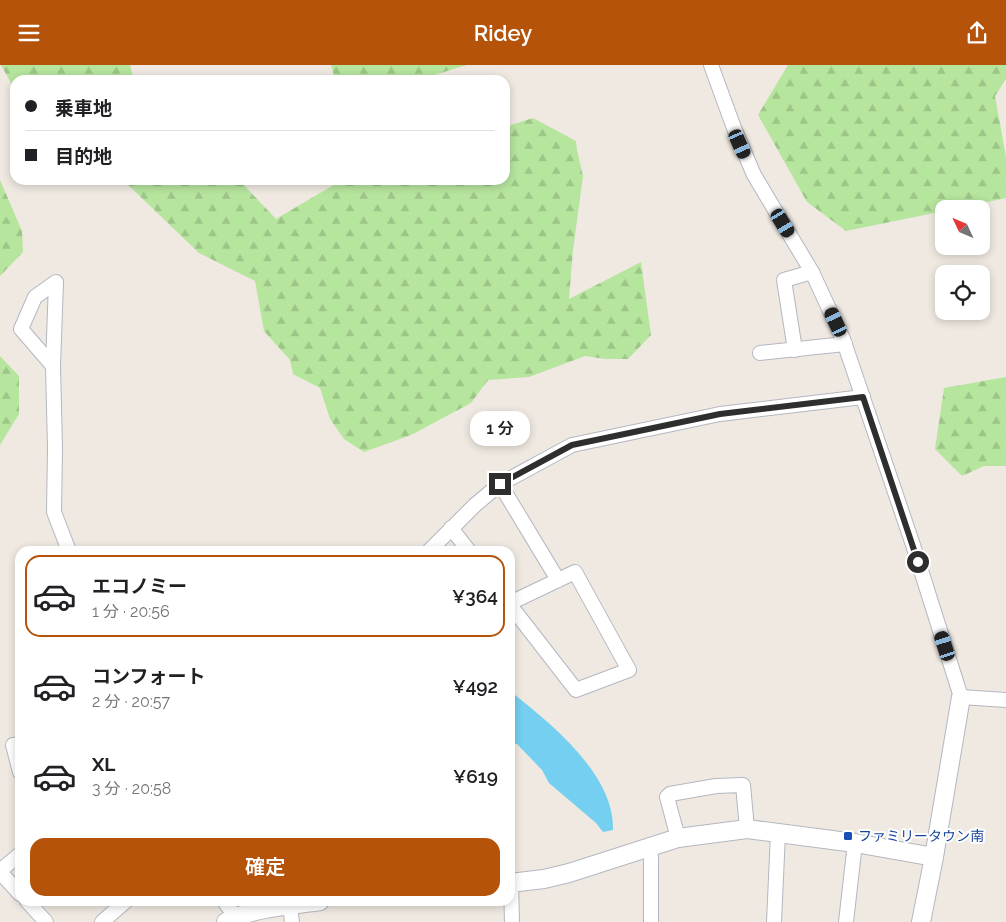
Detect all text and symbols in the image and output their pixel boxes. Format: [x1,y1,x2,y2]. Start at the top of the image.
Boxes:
icon: menu [15,19,43,47]
icon: share [963,19,991,47]
text: Ridey [474,20,532,46]
text: 乗車地 [55,97,112,119]
car [727,127,752,161]
text: 目的地 [55,145,112,167]
north arrow [935,200,990,255]
map controls [935,200,990,320]
car [768,206,797,240]
button: locate [935,265,990,320]
car [822,305,849,339]
callout: 1 分 [470,411,530,447]
text: 1 分 [486,419,514,438]
route end [489,473,511,495]
route start [907,551,929,573]
icon: car [32,574,77,619]
text: エコノミー [92,575,187,597]
text: ¥364 [452,585,498,607]
text: 1 分 · 20:56 [92,602,170,621]
car [933,629,956,663]
icon: car [32,664,77,709]
text: コンフォート [92,665,205,687]
text: ¥492 [452,675,498,697]
text: 2 分 · 20:57 [92,692,170,711]
text: XL [92,753,115,775]
icon: car [32,754,77,799]
text: ¥619 [453,765,498,787]
text: 3 分 · 20:58 [92,779,171,798]
place label: ファミリータウン南 [858,828,984,844]
marker: ファミリータウン南 [842,830,854,842]
button: 確定 [30,838,500,896]

